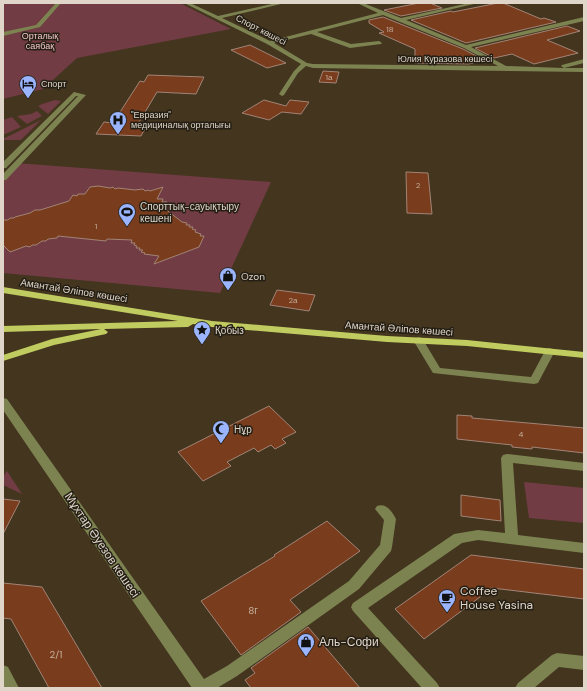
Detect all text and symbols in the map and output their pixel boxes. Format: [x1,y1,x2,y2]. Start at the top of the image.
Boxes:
street label: Спорт көшесі [234,12,288,48]
house number: 18 [386,24,394,34]
park label: Орталық саябақ [22,30,58,52]
street label: Юлия Куразова көшесі [398,53,492,65]
house number: 1а [326,72,333,82]
hotel icon: Спорт [18,74,38,99]
place label: Спорт [41,78,66,90]
place label: "Евразия" медициналық орталығы [131,109,231,131]
hospital icon: "Евразия" медициналық орталығы [108,110,128,135]
house number: 2 [416,180,421,190]
place label: Спорттық-сауықтыру кешені [140,200,239,225]
sports icon: Спорттық-сауықтыру кешені [117,202,137,227]
house number: 1 [95,221,97,231]
shop icon: Ozon [218,266,238,291]
place label: Ozon [241,270,265,283]
street label: Амантай Әліпов көшесі [19,276,128,305]
house number: 2а [288,295,298,305]
street label: Амантай Әліпов көшесі [345,318,453,339]
place icon: Қобыз [192,320,212,345]
place label: Қобыз [215,324,244,337]
mosque icon: Нұр [211,419,231,444]
place label: Нұр [234,423,252,436]
house number: 4 [519,429,524,439]
street label: Мұхтар Әуезов көшесі [61,489,143,601]
place label: Coffee House Yasina [460,583,533,613]
cafe icon: Coffee House Yasina [437,588,457,613]
house number: 8г [248,604,258,617]
shop icon: Аль-Софи [296,632,316,657]
place label: Аль-Софи [319,634,379,650]
house number: 2/1 [50,648,62,661]

